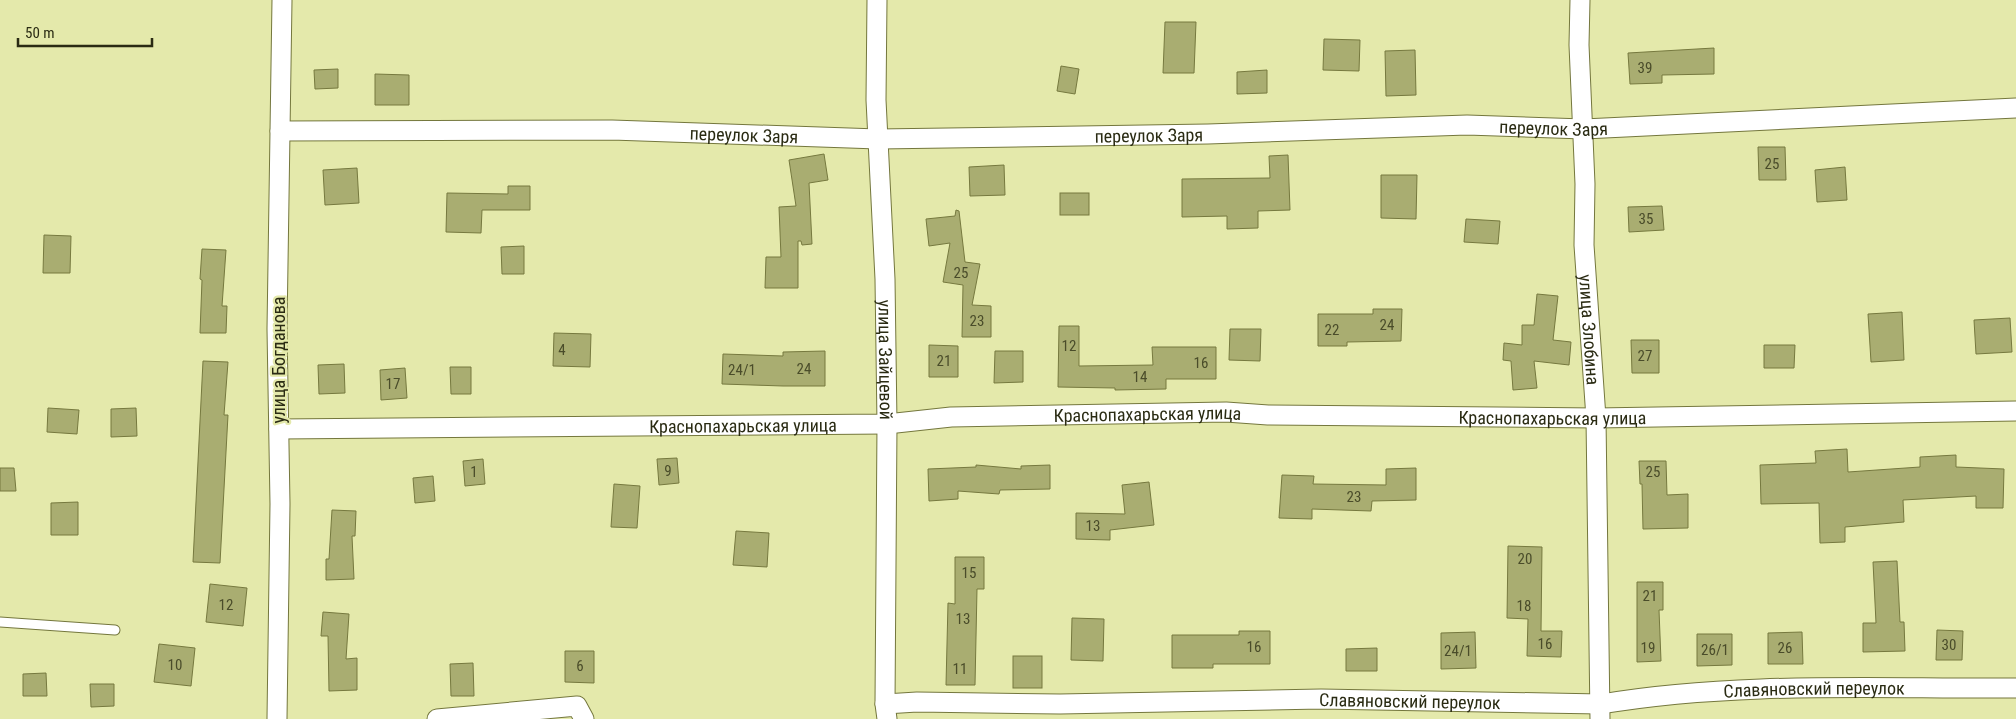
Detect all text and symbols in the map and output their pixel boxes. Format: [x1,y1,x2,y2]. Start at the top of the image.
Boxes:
scale bar [18,15,151,47]
text: 50 m [25,24,55,42]
house number: 39 [1638,59,1652,77]
street label: переулок Заря [1499,116,1608,140]
street label: переулок Заря [689,122,799,147]
street label: переулок Заря [1094,124,1203,146]
house number: 25 [1765,155,1779,173]
house number: 35 [1639,210,1653,228]
house number: 25 [954,264,968,282]
street label: улица Злобина [1576,274,1604,386]
street label: улица Богданова [268,297,289,423]
street label: улица Зайцевой [875,300,897,420]
house number: 23 [970,312,984,330]
house number: 24 [1380,316,1394,334]
house number: 22 [1325,321,1339,339]
house number: 12 [1062,337,1076,355]
house number: 4 [558,341,566,359]
house number: 27 [1638,347,1652,365]
house number: 21 [937,352,951,370]
house number: 16 [1194,354,1208,372]
house number: 24 [797,360,811,378]
house number: 24/1 [728,361,756,379]
house number: 14 [1133,368,1147,386]
house number: 17 [386,375,400,393]
street label: Краснопахарьская улица [1053,401,1242,426]
street label: Краснопахарьская улица [1458,406,1647,429]
street label: Краснопахарьская улица [649,414,837,436]
house number: 9 [664,462,672,480]
house number: 1 [470,463,478,481]
house number: 25 [1646,463,1660,481]
house number: 23 [1347,488,1361,506]
house number: 13 [1086,517,1100,535]
house number: 20 [1518,550,1532,568]
house number: 15 [962,564,976,582]
house number: 21 [1643,587,1657,605]
house number: 12 [219,596,233,614]
house number: 18 [1517,597,1531,615]
house number: 13 [956,610,970,628]
house number: 16 [1538,635,1552,653]
house number: 30 [1942,636,1956,654]
house number: 16 [1247,638,1261,656]
house number: 19 [1641,639,1655,657]
house number: 26 [1778,639,1792,657]
house number: 26/1 [1701,641,1729,659]
house number: 24/1 [1444,642,1472,660]
house number: 10 [168,656,182,674]
house number: 6 [576,657,584,675]
house number: 11 [953,660,967,678]
street label: Славяновский переулок [1723,677,1905,701]
street label: Славяновский переулок [1319,688,1501,713]

